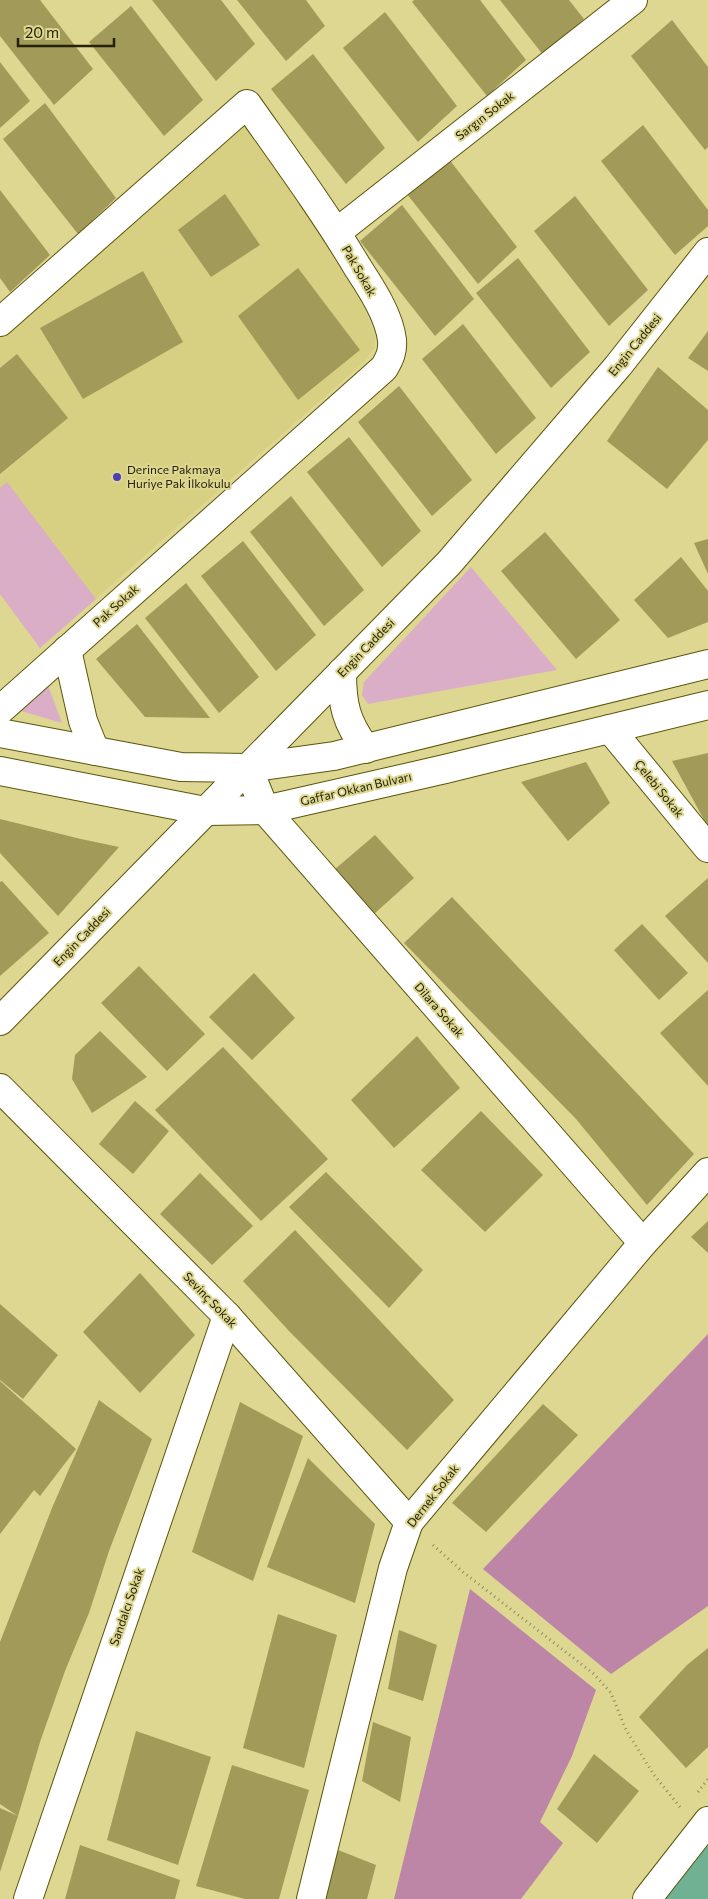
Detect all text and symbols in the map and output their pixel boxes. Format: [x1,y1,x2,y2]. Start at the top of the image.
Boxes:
scale bar [18,15,114,47]
text: 20 m [25,23,59,41]
street label: Sargın Sokak [452,88,517,142]
street label: Pak Sokak [340,243,380,299]
street label: Engin Caddesi [605,310,664,378]
place label: Derince Pakmaya Huriye Pak İlkokulu [127,462,231,490]
marker: Derince Pakmaya Huriye Pak İlkokulu [111,471,123,483]
street label: Pak Sokak [90,581,141,629]
street label: Engin Caddesi [334,615,397,680]
street label: Çelebi Sokak [632,757,688,820]
street label: Gaffar Okkan Bulvarı [299,768,413,808]
street label: Engin Caddesi [50,904,113,969]
street label: Dilara Sokak [412,979,468,1040]
street label: Sevinç Sokak [181,1269,241,1330]
street label: Dernek Sokak [403,1461,461,1529]
street label: Sandalcı Sokak [106,1566,146,1647]

